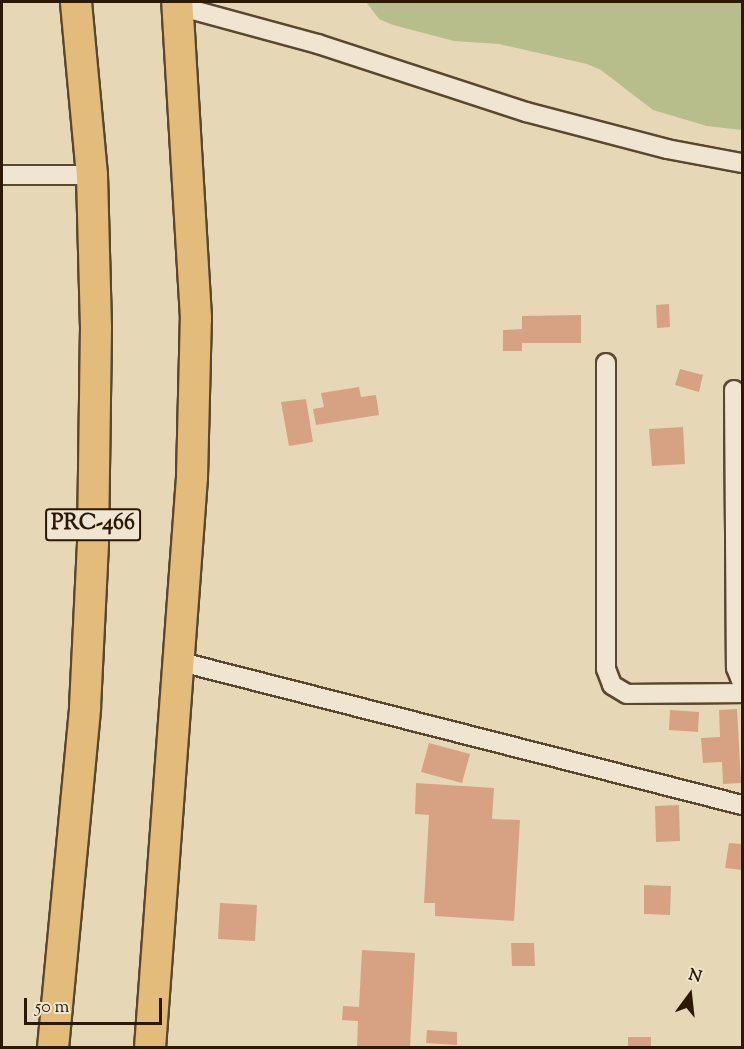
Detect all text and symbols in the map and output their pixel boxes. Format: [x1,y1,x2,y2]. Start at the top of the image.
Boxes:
road number: PRC-466 [45,506,141,544]
text: N [686,964,704,990]
north arrow [660,965,720,1025]
scale bar [27,986,165,1024]
text: 50 m [35,995,69,1021]

